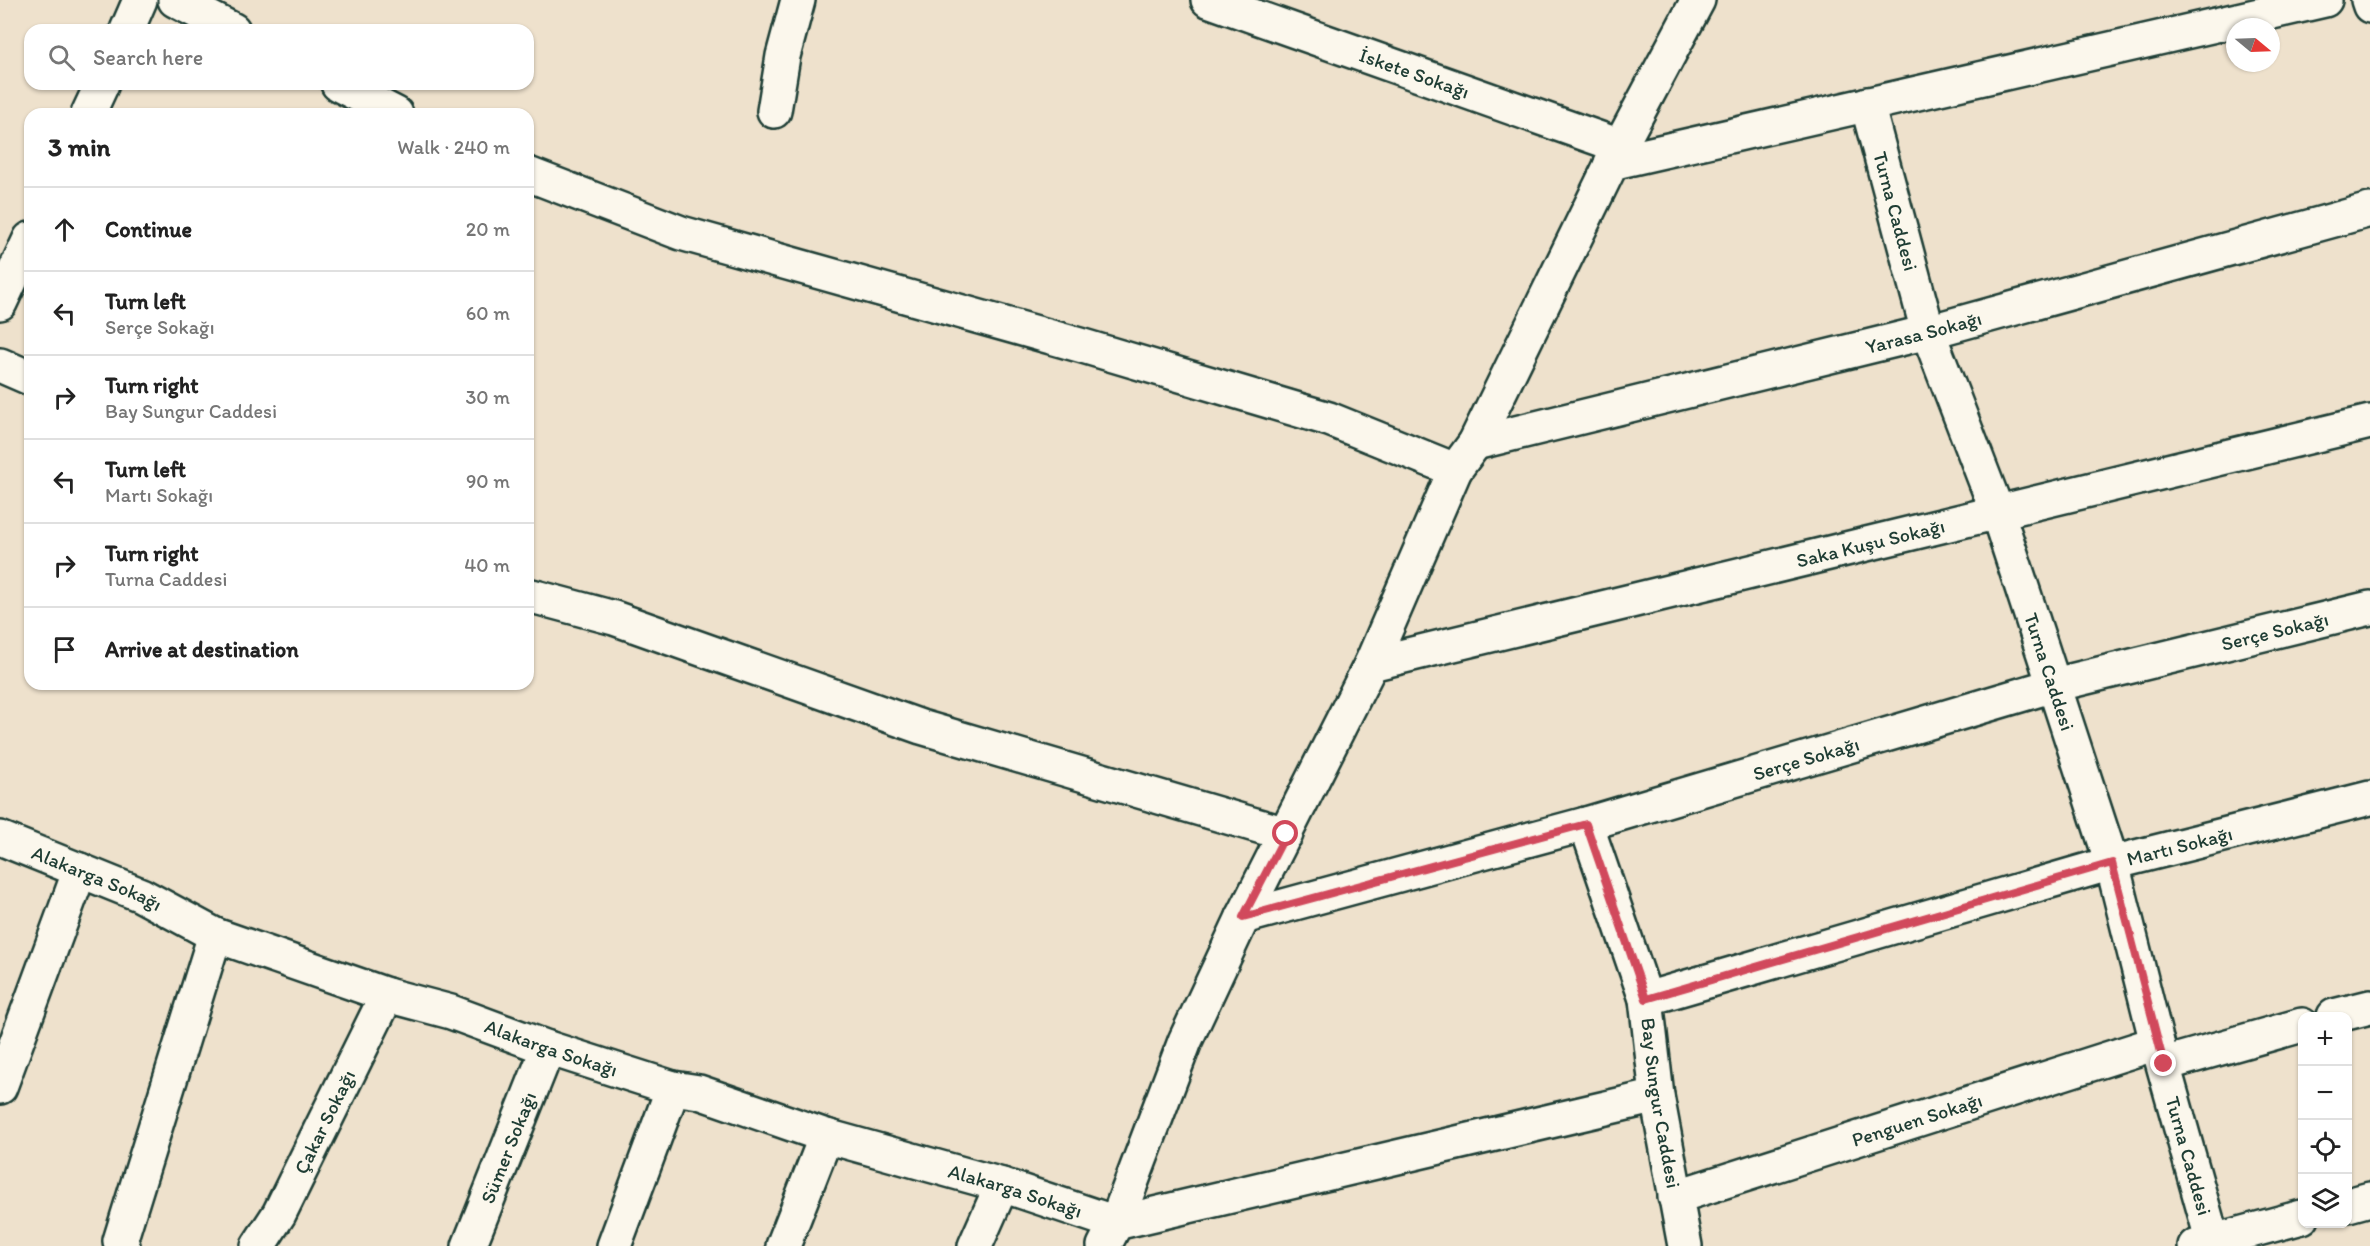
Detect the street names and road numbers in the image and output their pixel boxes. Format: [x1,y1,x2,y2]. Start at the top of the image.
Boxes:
street label: İskete Sokağı [1356,43,1473,104]
street label: Turna Caddesi [1868,149,1923,273]
street label: Yarasa Sokağı [1863,306,1984,359]
street label: Saka Kuşu Sokağı [1794,513,1947,573]
street label: Serçe Sokağı [2219,607,2331,656]
street label: Turna Caddesi [2019,610,2080,734]
street label: Serçe Sokağı [1750,732,1862,786]
street label: Martı Sokağı [2124,821,2235,871]
street label: Alakarga Sokağı [28,840,166,916]
street label: Alakarga Sokağı [481,1014,621,1082]
street label: Bay Sungur Caddesi [1636,1016,1686,1190]
street label: Çakar Sokağı [289,1066,360,1178]
street label: Sümer Sokağı [475,1088,541,1207]
street label: Penguen Sokağı [1849,1088,1985,1152]
street label: Turna Caddesi [2161,1094,2217,1218]
street label: Alakarga Sokağı [946,1159,1085,1223]

